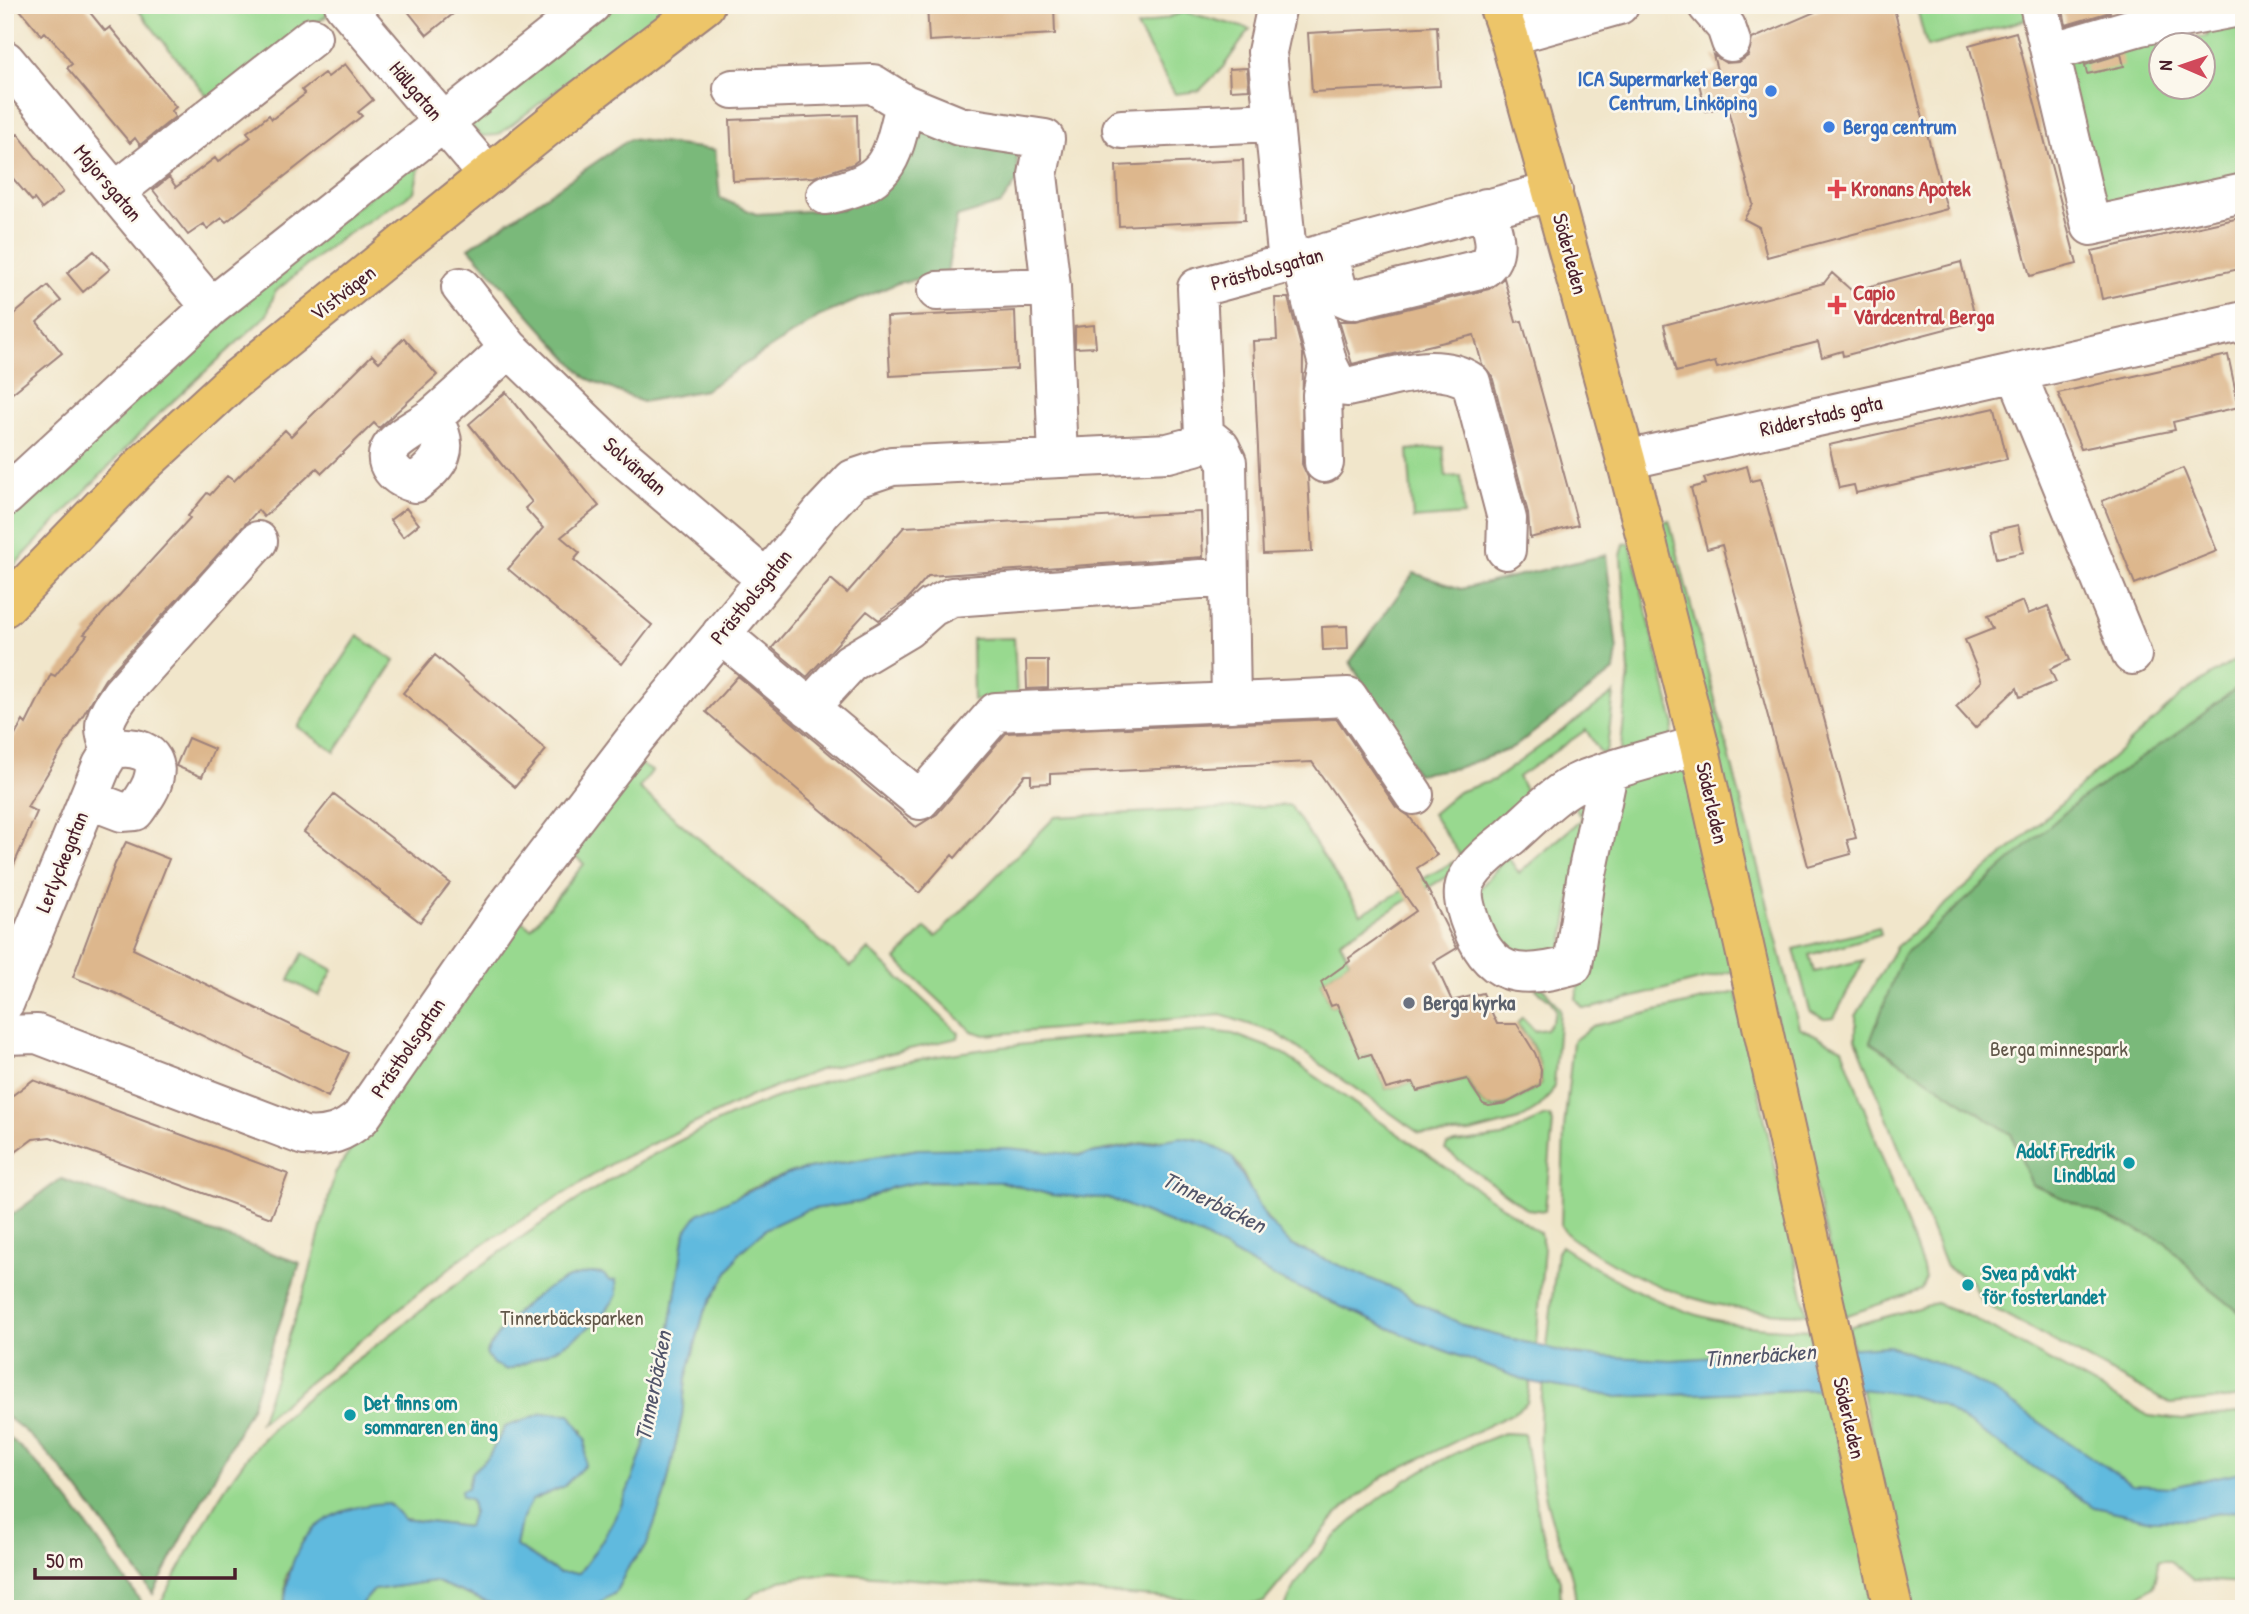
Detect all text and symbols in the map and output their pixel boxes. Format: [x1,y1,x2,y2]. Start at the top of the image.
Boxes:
north arrow [2148,32,2218,102]
street label: Hällgatan [383,55,450,127]
text: N [2152,60,2178,71]
place label: ICA Supermarket Berga Centrum, Linköping [1578,64,1758,118]
marker: ICA Supermarket Berga Centrum, Linköping [1763,83,1779,99]
place label: Berga centrum [1843,112,1956,142]
marker: Berga centrum [1821,119,1837,135]
street label: Majorsgatan [67,138,149,228]
place label: Kronans Apotek [1851,174,1971,204]
marker: Kronans Apotek [1829,181,1845,197]
street label: Söderleden [1546,210,1595,298]
street label: Prästbolsgatan [1208,240,1326,297]
street label: Vistvägen [304,258,381,327]
place label: Capio Vårdcentral Berga [1853,278,1995,332]
marker: Capio Vårdcentral Berga [1827,295,1847,315]
street label: Ridderstads gata [1757,387,1885,444]
street label: Solvändan [597,430,673,501]
street label: Prästbolsgatan [703,543,798,651]
street label: Söderleden [1689,759,1736,846]
street label: Lerlyckegatan [28,807,95,917]
place label: Berga kyrka [1423,988,1516,1018]
street label: Prästbolsgatan [363,992,452,1104]
marker: Berga kyrka [1401,995,1417,1011]
park label: Berga minnespark [1990,1034,2128,1063]
place label: Adolf Fredrik Lindblad [2016,1136,2116,1189]
marker: Adolf Fredrik Lindblad [2121,1155,2137,1171]
water label: Tinnerbäcken [1157,1163,1272,1241]
place label: Svea på vakt för fosterlandet [1982,1258,2107,1311]
marker: Svea på vakt för fosterlandet [1960,1277,1976,1293]
park label: Tinnerbäcksparken [500,1303,644,1332]
water label: Tinnerbäcken [627,1327,679,1443]
water label: Tinnerbäcken [1703,1335,1818,1374]
street label: Söderleden [1826,1374,1873,1461]
place label: Det finns om sommaren en äng [364,1388,498,1442]
marker: Det finns om sommaren en äng [342,1407,358,1423]
scale bar [35,1537,234,1581]
text: 50 m [46,1546,83,1575]

